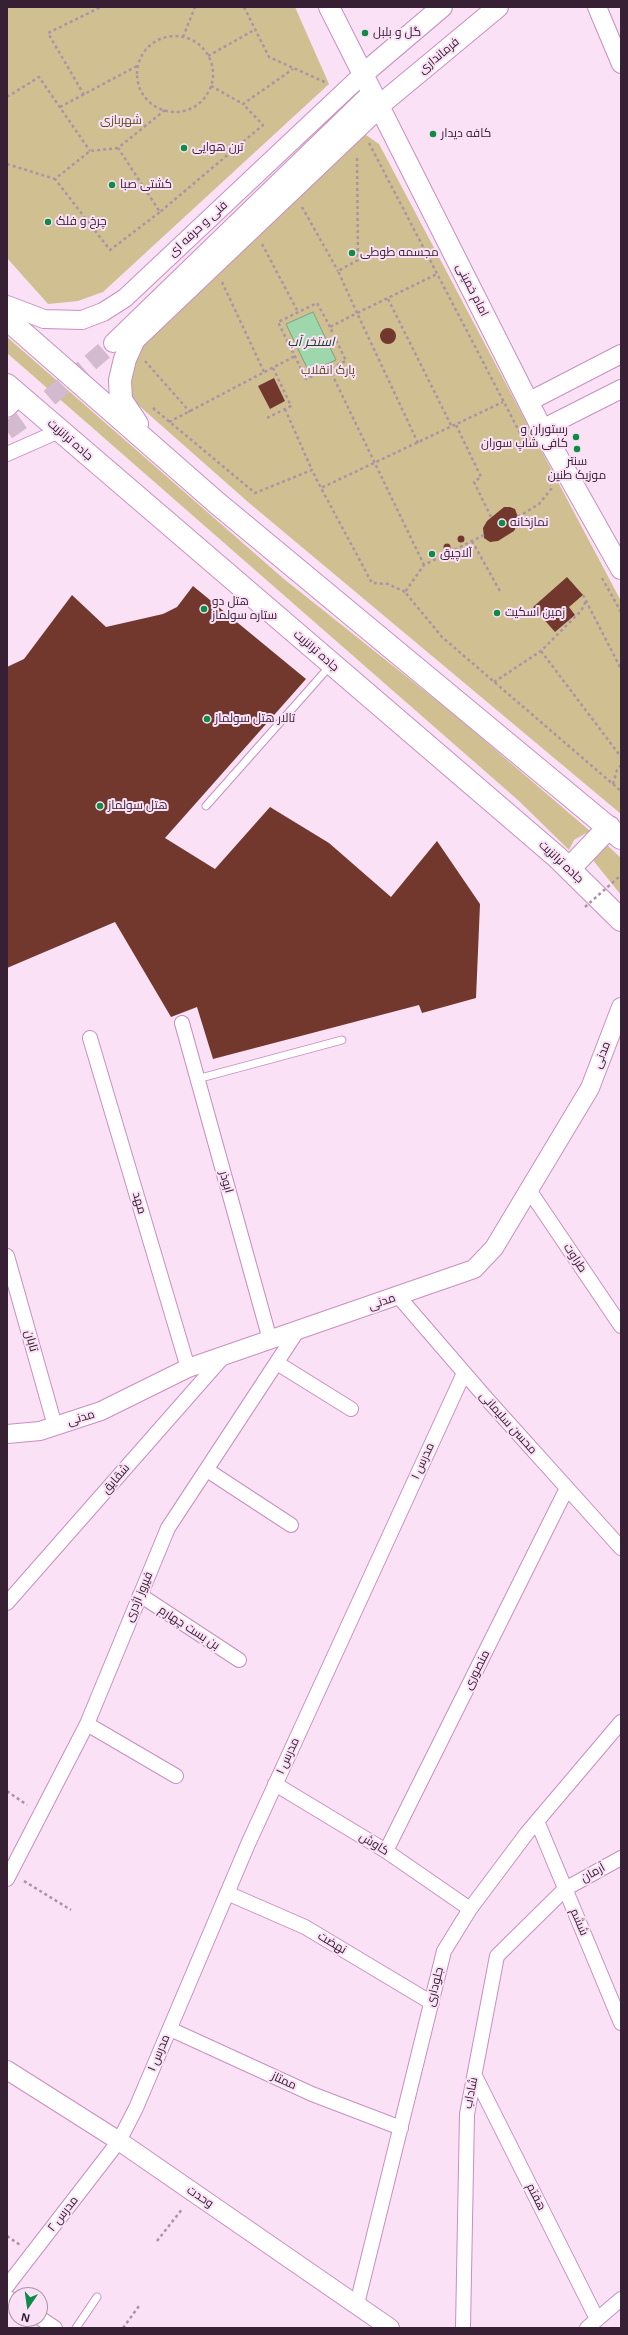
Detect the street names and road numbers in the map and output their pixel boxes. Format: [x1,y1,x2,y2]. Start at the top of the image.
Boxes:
street label: فرمانداری [416,35,462,77]
street label: فنی و حرفه ای [165,198,231,260]
street label: امام خمینی [453,261,491,319]
street label: جاده ترانزیت [44,416,96,464]
street label: جاده ترانزیت [290,627,342,675]
street label: جاده ترانزیت [536,838,586,886]
street label: مدنی [590,1039,614,1071]
street label: ابوذر [216,1169,236,1195]
street label: مهد [129,1190,149,1216]
street label: طراوت [560,1241,590,1275]
street label: مدنی [366,1291,398,1313]
street label: تابان [21,1329,41,1353]
street label: محسن سلیمانی [476,1389,540,1457]
street label: مدنی [66,1407,96,1429]
street label: مدرس ۱ [408,1440,438,1482]
street label: شقایق [99,1461,133,1497]
street label: فیروز اژدری [122,1570,156,1624]
street label: بن بست چهارم [156,1603,222,1653]
street label: منصوری [461,1648,493,1692]
street label: مدرس ۱ [273,1735,303,1777]
street label: کاوش [357,1829,391,1859]
street label: آرمان [578,1860,608,1886]
street label: ششم [567,1906,591,1938]
street label: نهضت [315,1929,349,1957]
street label: جلوداری [423,1966,447,2008]
street label: مدرس ۱ [145,2032,173,2074]
street label: ممتاز [269,2069,299,2093]
street label: شاداب [461,2076,481,2110]
street label: هفتم [523,2181,549,2213]
street label: وحدت [184,2183,216,2211]
street label: مدرس ۲ [45,2193,81,2235]

